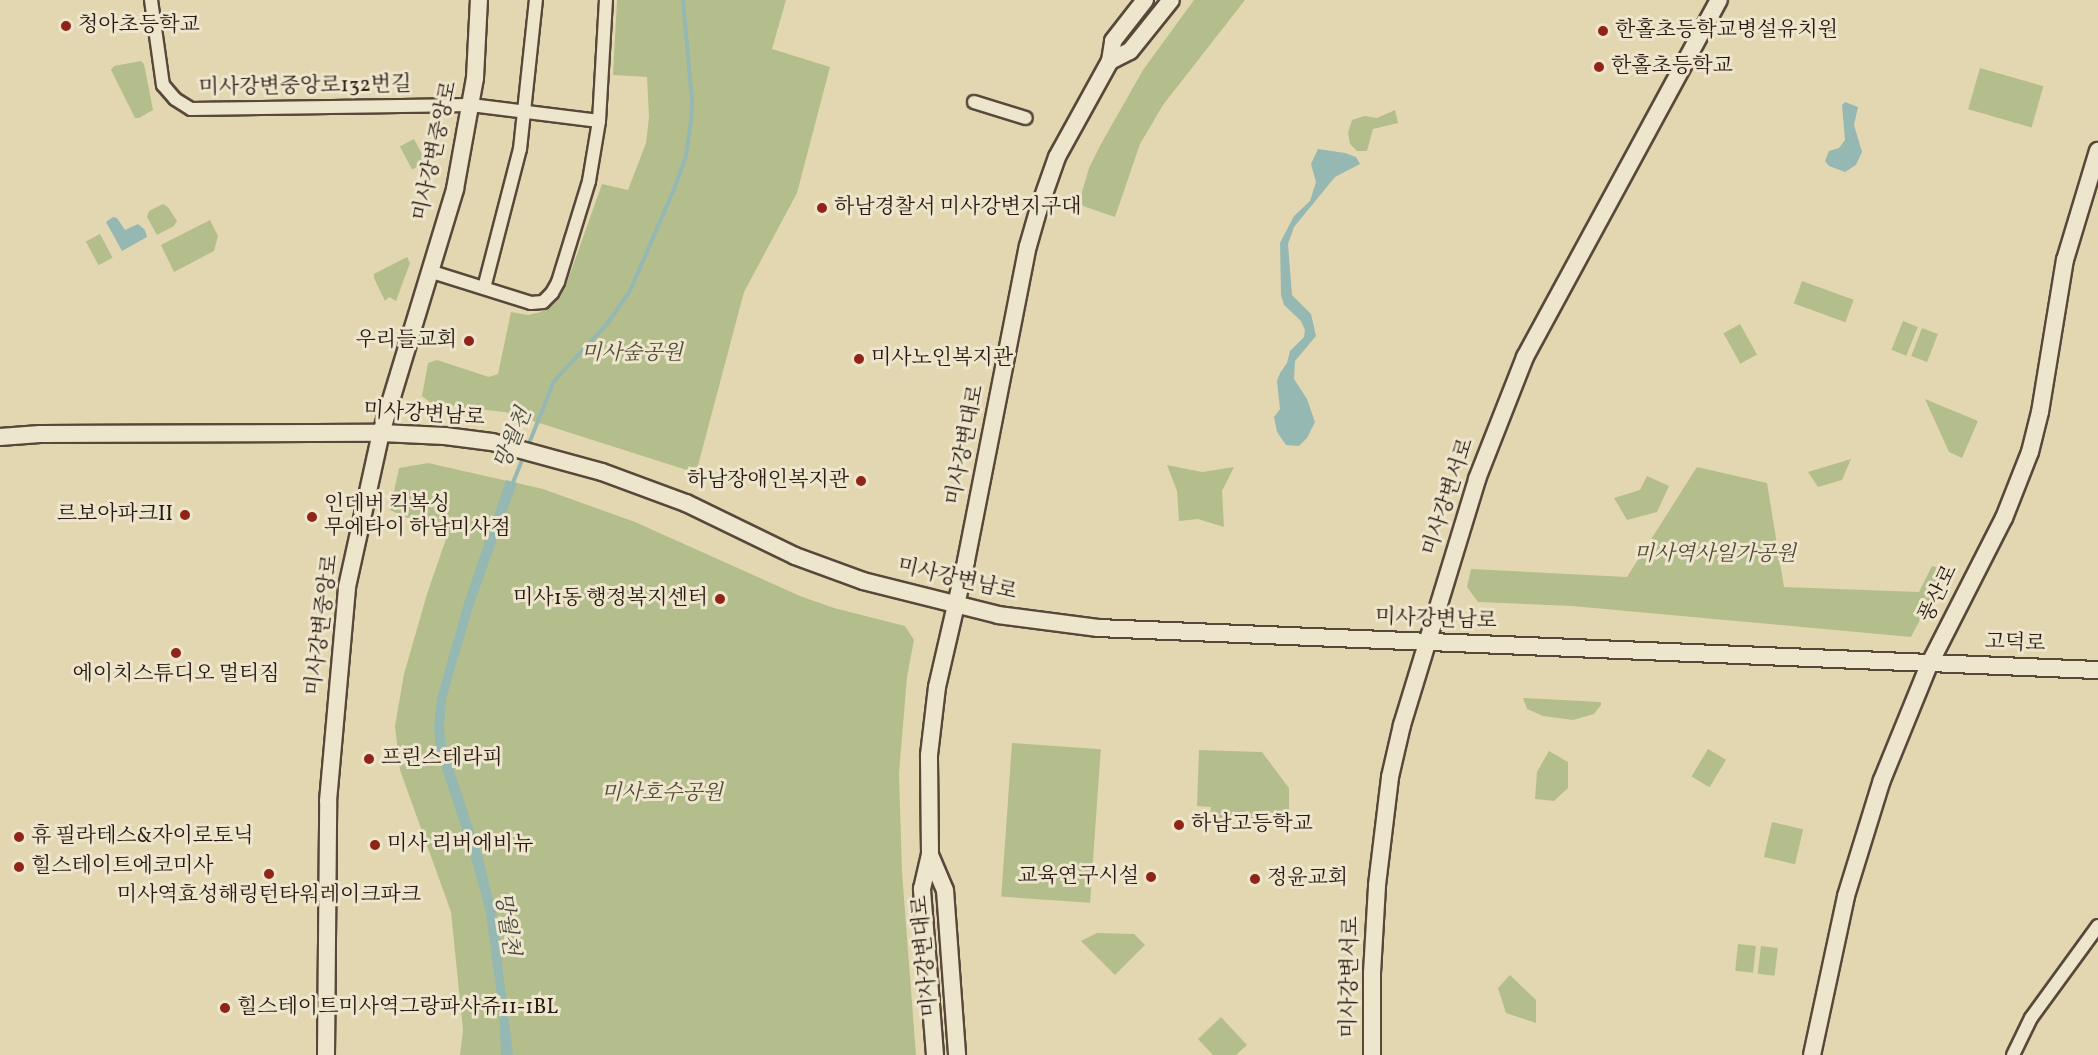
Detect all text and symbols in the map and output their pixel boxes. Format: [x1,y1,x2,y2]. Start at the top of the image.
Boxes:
place label: 청아초등학교 [78,13,200,39]
place label: 한홀초등학교병설유치원 [1615,18,1838,44]
marker: 청아초등학교 [59,19,73,33]
marker: 한홀초등학교병설유치원 [1596,24,1610,38]
place label: 한홀초등학교 [1611,54,1733,80]
marker: 한홀초등학교 [1592,60,1606,74]
street label: 미사강변중앙로132번길 [198,73,412,101]
street label: 미사강변중앙로 [409,79,463,223]
place label: 하남경찰서 미사강변지구대 [834,195,1082,221]
marker: 하남경찰서 미사강변지구대 [815,201,829,215]
place label: 우리들교회 [356,328,457,354]
marker: 우리들교회 [462,334,476,348]
park label: 미사숲공원 [581,341,683,367]
place label: 미사노인복지관 [871,346,1013,372]
marker: 미사노인복지관 [852,352,866,366]
street label: 미사강변대로 [942,383,990,507]
street label: 미사강변남로 [362,398,486,432]
water label: 망월천 [490,404,538,474]
street label: 미사강변서로 [1418,435,1480,559]
place label: 하남장애인복지관 [687,468,849,494]
marker: 하남장애인복지관 [854,474,868,488]
place label: 인데버 킥복싱 무에타이 하남미사점 [324,492,511,542]
place label: 르보아파크II [57,502,173,528]
marker: 르보아파크II [178,508,192,522]
marker: 인데버 킥복싱 무에타이 하남미사점 [305,510,319,524]
park label: 미사역사일가공원 [1634,542,1796,568]
street label: 미사강변중앙로 [302,553,344,697]
street label: 미사강변남로 [895,554,1019,606]
street label: 풍산로 [1914,561,1964,627]
place label: 미사1동 행정복지센터 [513,586,708,612]
marker: 미사1동 행정복지센터 [713,592,727,606]
street label: 미사강변남로 [1375,605,1497,635]
street label: 고덕로 [1984,630,2046,658]
marker: 에이치스튜디오 멀티짐 [169,646,183,660]
place label: 에이치스튜디오 멀티짐 [72,662,280,688]
place label: 프린스테라피 [381,746,503,772]
marker: 프린스테라피 [362,752,376,766]
park label: 미사호수공원 [601,781,723,807]
place label: 하남고등학교 [1191,812,1313,838]
marker: 하남고등학교 [1172,818,1186,832]
place label: 휴 필라테스&자이로토닉 [31,824,254,850]
marker: 휴 필라테스&자이로토닉 [12,830,26,844]
place label: 미사 리버에비뉴 [387,832,533,858]
marker: 미사 리버에비뉴 [368,838,382,852]
place label: 힐스테이트에코미사 [31,854,214,880]
marker: 힐스테이트에코미사 [12,860,26,874]
place label: 교육연구시설 [1017,864,1139,890]
place label: 정윤교회 [1267,866,1348,892]
marker: 미사역효성해링턴타워레이크파크 [262,867,276,881]
marker: 교육연구시설 [1144,870,1158,884]
marker: 정윤교회 [1248,872,1262,886]
place label: 미사역효성해링턴타워레이크파크 [117,883,421,909]
water label: 망월천 [488,891,524,957]
street label: 미사강변대로 [908,894,944,1018]
street label: 미사강변서로 [1337,916,1365,1038]
place label: 힐스테이트미사역그랑파사쥬11-1BL [237,995,558,1021]
marker: 힐스테이트미사역그랑파사쥬11-1BL [218,1001,232,1015]

